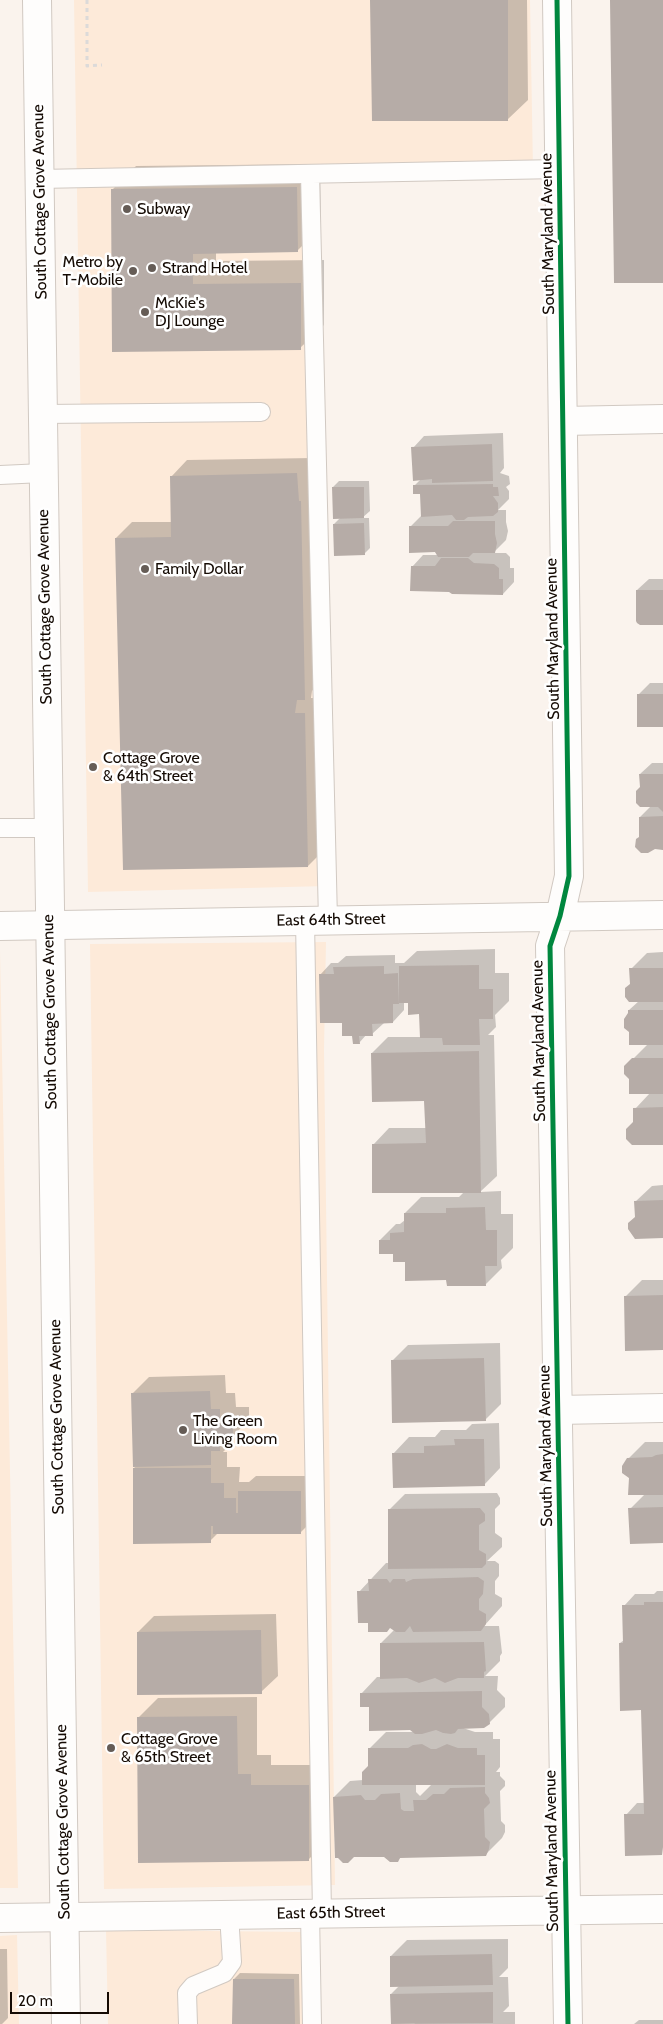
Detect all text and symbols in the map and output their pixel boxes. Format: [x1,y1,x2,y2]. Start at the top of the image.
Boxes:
street label: South Cottage Grove Avenue [29,104,51,300]
street label: South Maryland Avenue [537,153,559,315]
place label: Subway [137,199,190,219]
marker: Subway [121,203,133,215]
place label: Metro by T-Mobile [63,252,123,290]
place label: Strand Hotel [162,258,248,278]
marker: Strand Hotel [146,262,158,274]
marker: Metro by T-Mobile [127,265,139,277]
place label: McKie's DJ Lounge [155,293,224,331]
marker: McKie's DJ Lounge [139,306,151,318]
street label: South Cottage Grove Avenue [34,509,56,705]
street label: South Maryland Avenue [542,558,564,720]
place label: Family Dollar [155,559,244,579]
marker: Family Dollar [139,563,151,575]
place label: Cottage Grove & 64th Street [103,748,200,786]
marker: Cottage Grove & 64th Street [87,761,99,773]
street label: East 64th Street [276,909,386,931]
street label: South Cottage Grove Avenue [39,914,61,1110]
street label: South Maryland Avenue [528,960,550,1122]
street label: South Cottage Grove Avenue [46,1319,68,1515]
street label: South Maryland Avenue [535,1365,557,1527]
place label: The Green Living Room [193,1411,277,1449]
marker: The Green Living Room [177,1424,189,1436]
street label: South Cottage Grove Avenue [52,1724,74,1920]
place label: Cottage Grove & 65th Street [121,1729,218,1767]
marker: Cottage Grove & 65th Street [105,1742,117,1754]
street label: South Maryland Avenue [541,1770,563,1932]
street label: East 65th Street [276,1902,386,1924]
scale bar [12,1982,111,2014]
text: 20 m [18,1992,53,2010]

